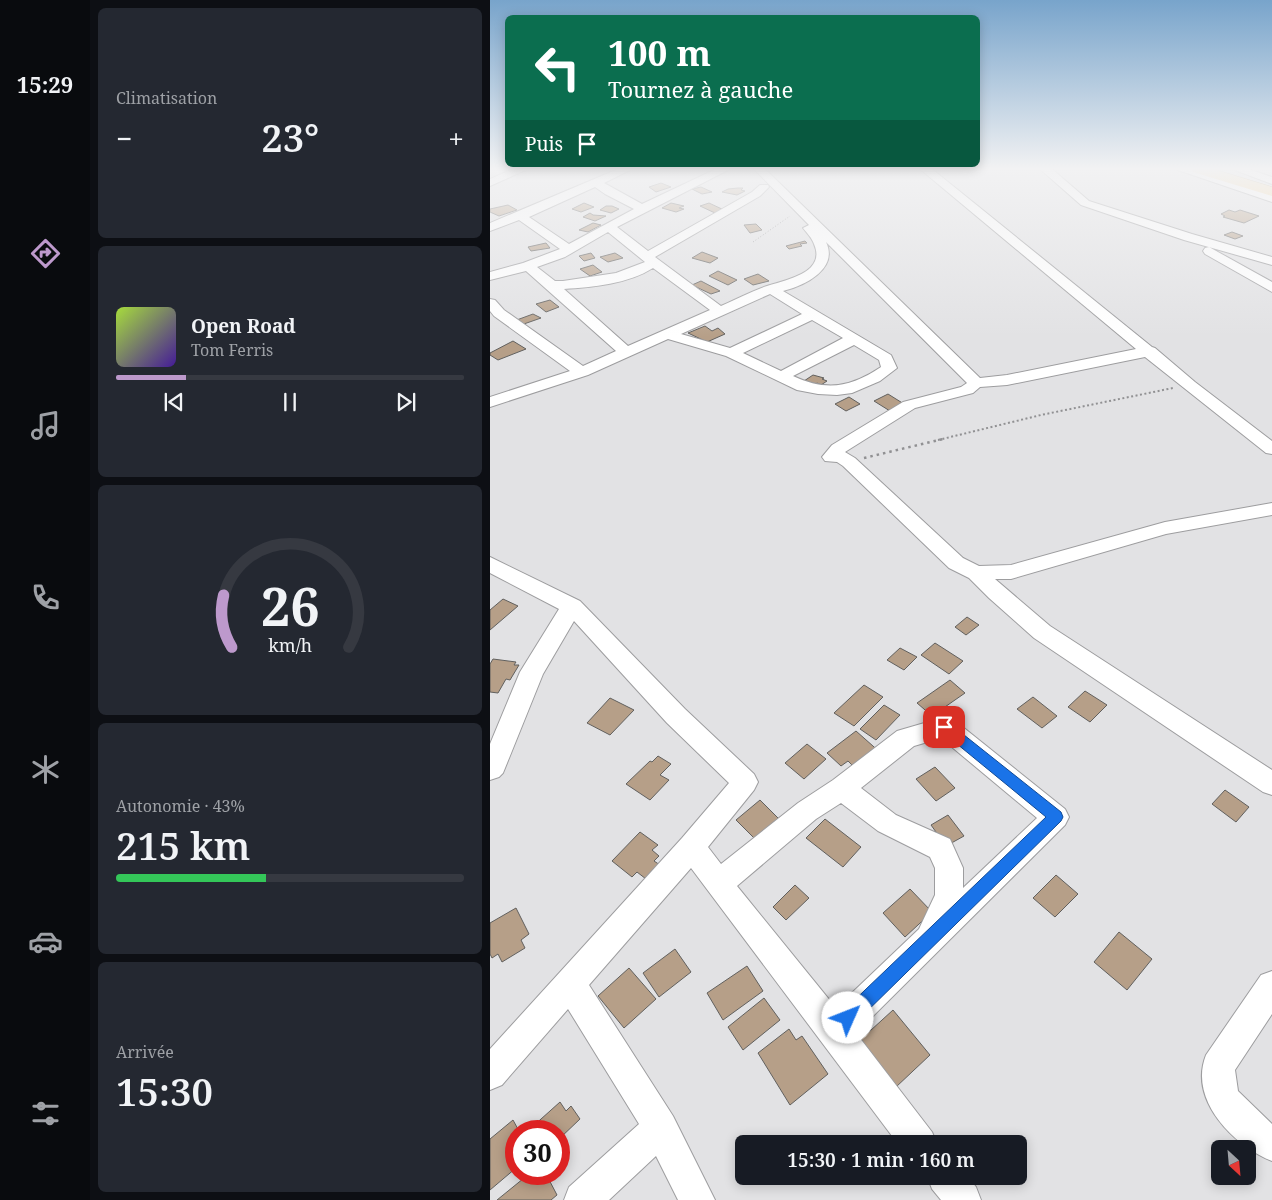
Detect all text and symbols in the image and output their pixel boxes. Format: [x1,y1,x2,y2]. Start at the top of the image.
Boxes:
text: 100 m [608,29,711,76]
icon: left [525,35,590,100]
text: 15:29 [17,69,73,99]
text: Tournez à gauche [608,74,793,104]
text: Climatisation [116,87,217,109]
text: 23° [261,111,319,163]
text: − [116,119,132,157]
text: + [448,119,464,157]
icon: arrive [573,130,601,158]
text: Puis [525,131,563,157]
icon: directions [28,236,63,271]
text: Open Road [191,313,296,339]
text: Tom Ferris [191,339,273,361]
icon: previous [160,388,188,416]
icon: pause [276,388,304,416]
icon: next [392,388,420,416]
icon: music [28,408,63,443]
text: 26 [261,570,319,641]
icon: phone [28,580,63,615]
text: km/h [268,633,312,657]
pin [923,706,965,748]
icon: arrive [930,713,958,741]
icon: climate [28,752,63,787]
text: Autonomie · 43% [116,795,245,817]
text: 215 km [116,819,250,871]
icon: car [28,924,63,959]
position arrow [821,991,873,1043]
text: Arrivée [116,1041,174,1063]
text: 15:30 [116,1065,213,1117]
icon: filters [28,1096,63,1131]
speed limit sign: 30 [505,1120,570,1185]
north arrow [1211,1140,1256,1185]
map controls [1211,1140,1256,1185]
text: 15:30 · 1 min · 160 m [787,1147,975,1173]

